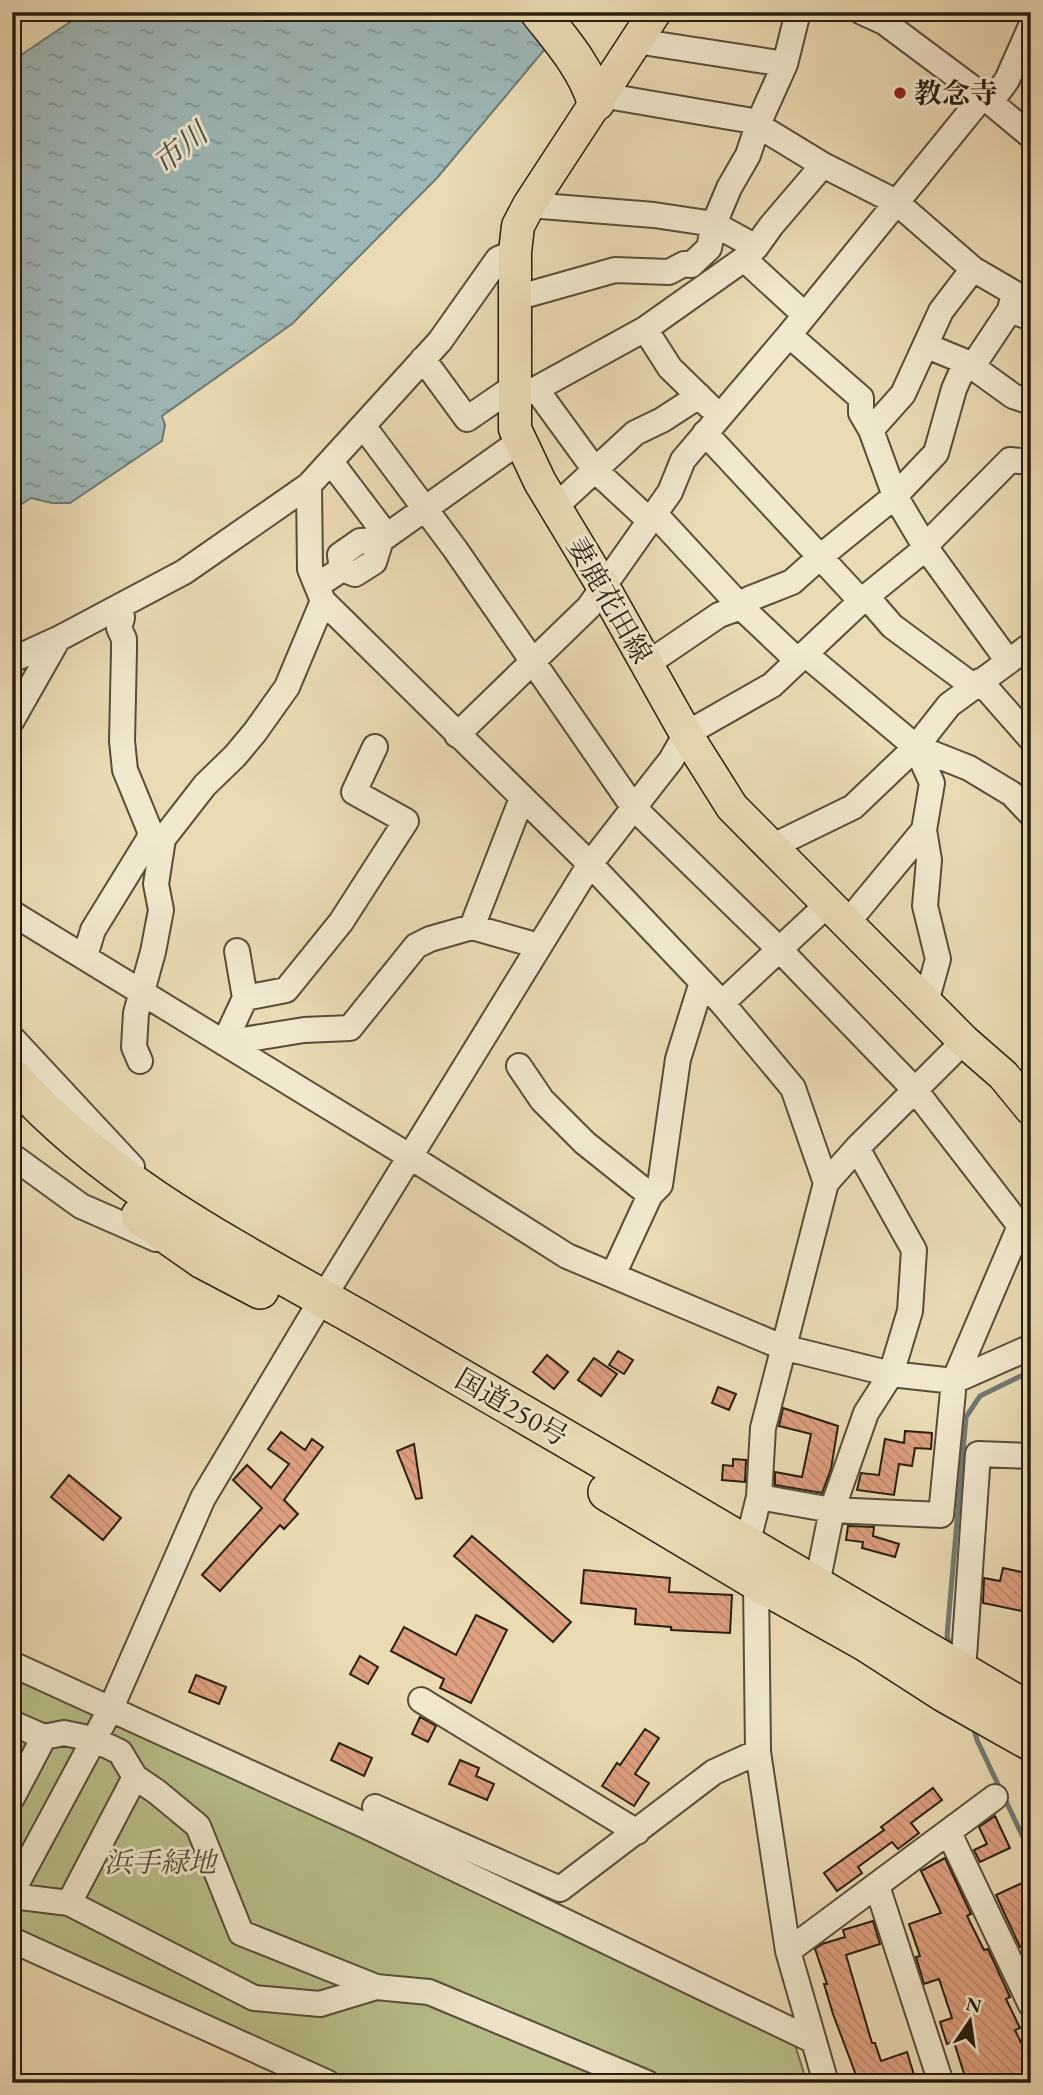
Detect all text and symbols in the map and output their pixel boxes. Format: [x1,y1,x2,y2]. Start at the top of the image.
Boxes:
place label: 教念寺 [914,75,998,111]
marker: 教念寺 [892,85,908,101]
water label: 市川 [144,112,218,182]
street label: 妻鹿花田線 [559,530,661,670]
street label: 国道250号 [449,1360,575,1454]
park label: 浜手緑地 [104,1844,219,1880]
north arrow [934,1986,1004,2056]
text: N [963,1991,985,2019]

